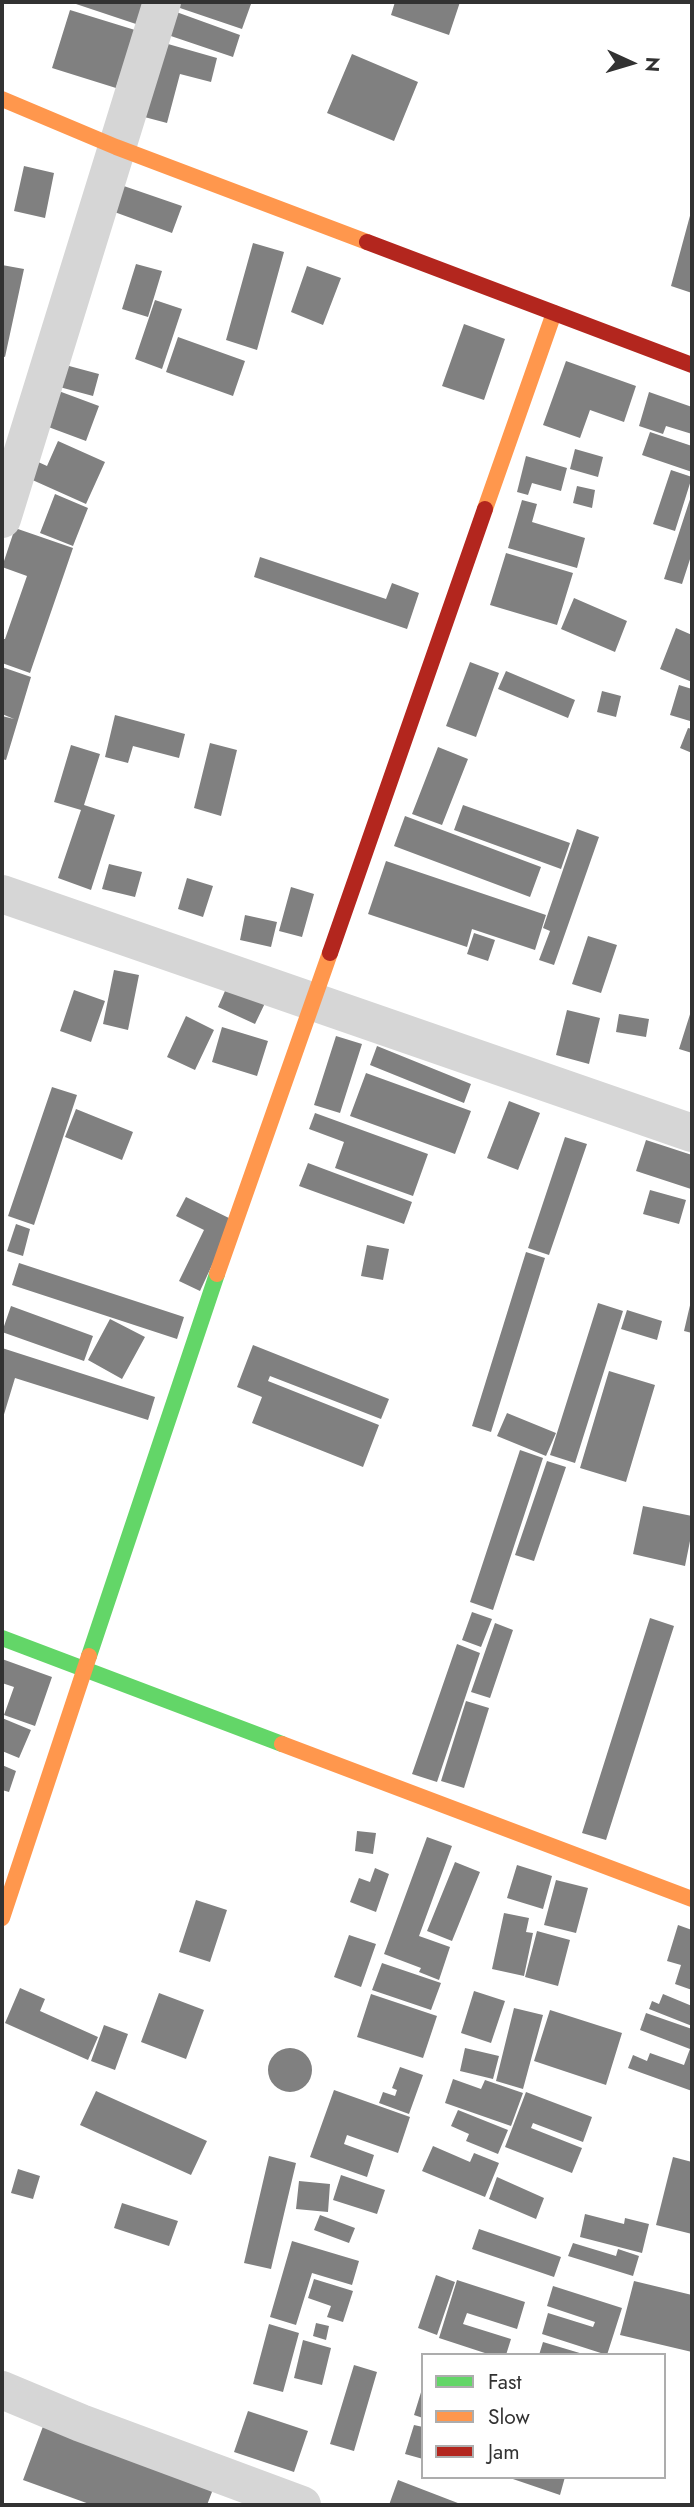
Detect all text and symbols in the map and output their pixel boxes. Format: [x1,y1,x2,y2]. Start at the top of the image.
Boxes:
north arrow [596,28,666,98]
text: N [638,56,666,73]
legend [421,2353,666,2479]
text: Fast [488,2367,521,2397]
text: Slow [488,2402,530,2432]
text: Jam [488,2437,520,2467]

